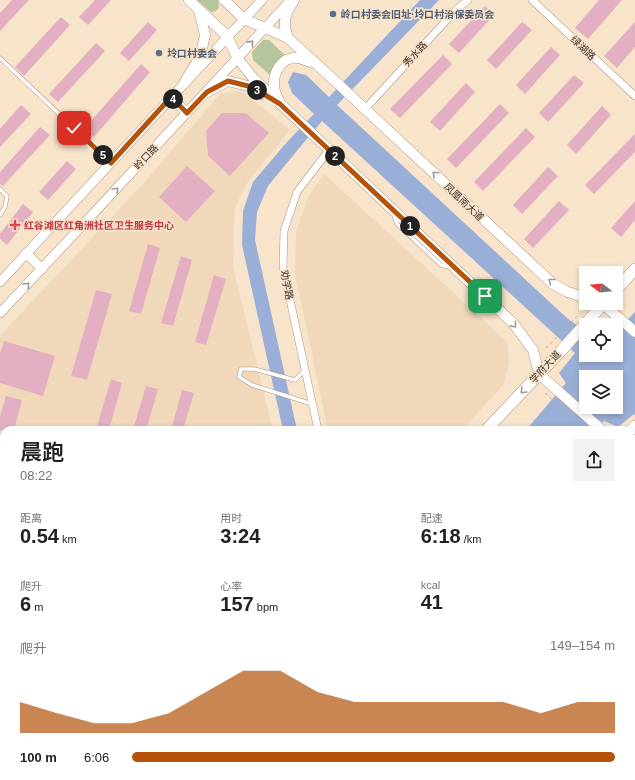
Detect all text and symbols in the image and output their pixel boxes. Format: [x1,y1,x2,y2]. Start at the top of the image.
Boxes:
place label: 岭口村委会旧址·坽口村治保委员会 [341,8,494,20]
marker: 岭口村委会旧址·坽口村治保委员会 [328,9,338,19]
street label: 绿湖路 [568,34,598,62]
street label: 秀水路 [401,39,429,69]
one-way arrow [247,40,254,48]
place label: 坽口村委会 [167,47,217,59]
marker: 坽口村委会 [154,48,164,58]
pin: 3 [247,80,267,100]
text: 3 [254,84,260,96]
pin: 4 [163,89,183,109]
text: 4 [170,93,176,105]
pin [57,111,91,145]
icon: check [63,117,85,139]
street label: 岭口路 [132,142,160,172]
pin: 5 [93,145,113,165]
pin: 2 [325,146,345,166]
text: 5 [100,149,106,161]
text: 2 [332,150,338,162]
one-way arrow [432,172,440,179]
street label: 凤凰南大道 [442,181,486,223]
one-way arrow [111,187,118,195]
pin: 1 [400,216,420,236]
marker: 红谷滩区红角洲社区卫生服务中心 [9,219,21,231]
place label: 红谷滩区红角洲社区卫生服务中心 [24,219,174,231]
text: 1 [407,220,413,232]
north arrow [579,266,623,310]
map controls [579,266,623,414]
street label: 劝学路 [279,269,295,301]
pin [468,279,502,313]
one-way arrow [549,279,556,286]
one-way arrow [22,282,30,290]
icon: arrive [474,285,496,307]
button: locate [579,318,623,362]
one-way arrow [510,321,517,328]
street label: 学府大道 [527,349,563,385]
button: layers [579,370,623,414]
one-way arrow [521,386,528,393]
button: share [573,439,615,481]
text: 晨跑 [20,440,64,465]
text: 08:22 [20,468,53,483]
text: 距离 [20,512,42,524]
text: 用时 [220,512,242,524]
text: 配速 [421,512,443,524]
text: 0.54 [20,525,59,547]
text: 3:24 [220,525,260,547]
text: 6:18 [421,525,461,547]
text: km [59,533,77,545]
text: /km [461,533,481,545]
text: kcal [421,579,440,591]
text: 爬升 [20,580,42,592]
text: 心率 [220,580,242,592]
text: 41 [421,591,443,613]
text: 6 [20,593,31,615]
text: 157 [220,593,254,615]
text: m [31,601,43,613]
text: bpm [254,601,278,613]
text: 149–154 m [550,638,615,653]
text: 爬升 [20,641,46,656]
text: 100 m [20,750,57,765]
text: 6:06 [84,750,109,765]

